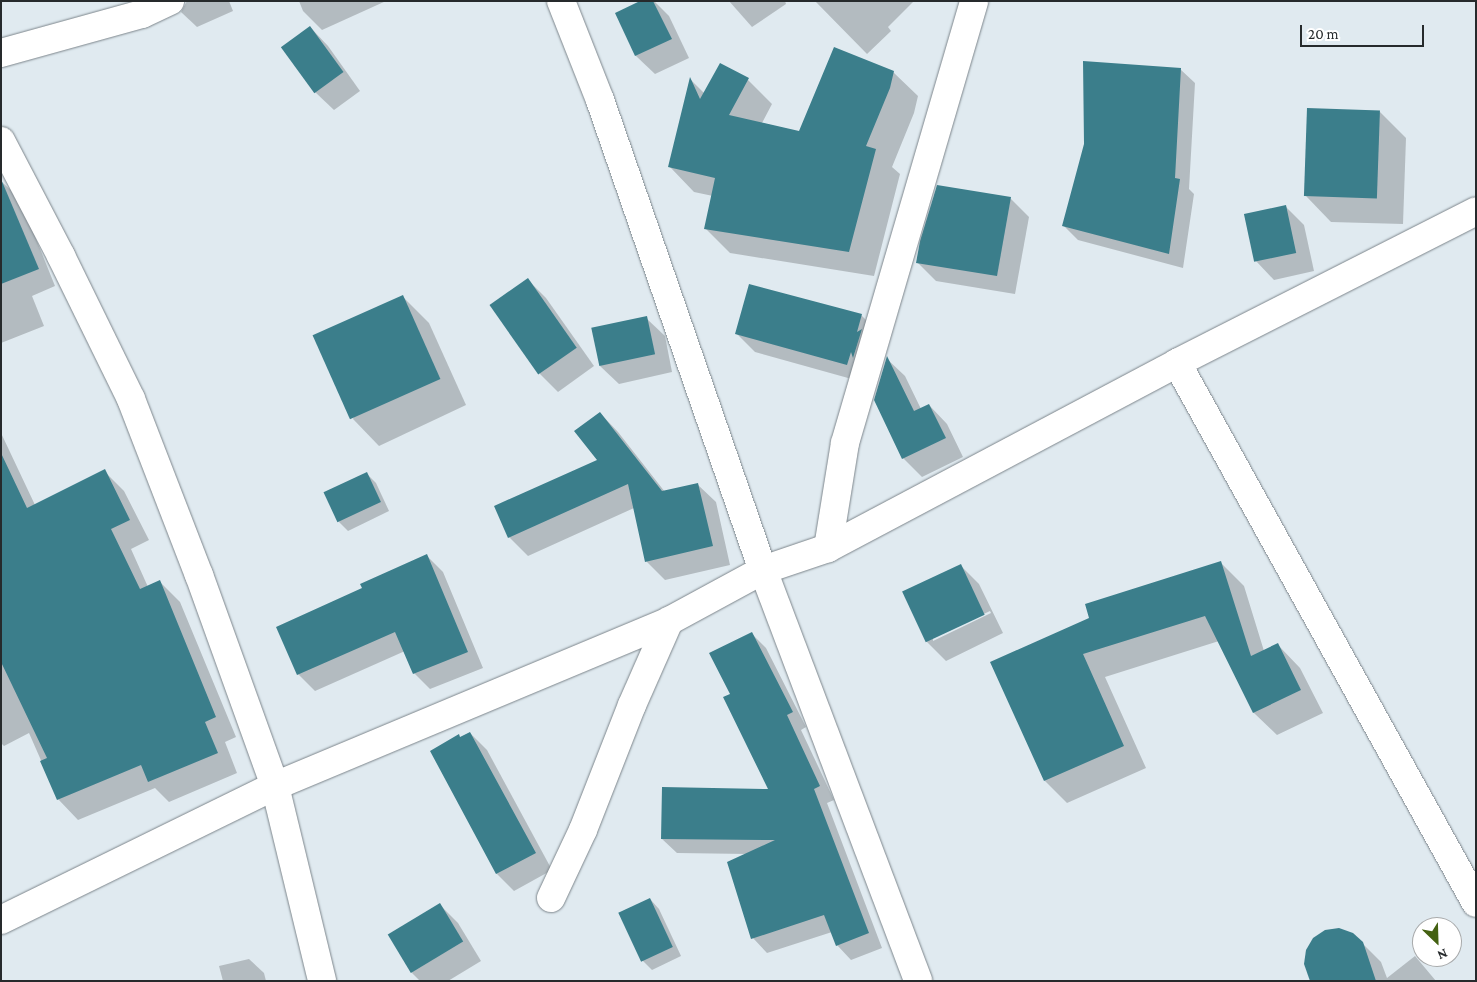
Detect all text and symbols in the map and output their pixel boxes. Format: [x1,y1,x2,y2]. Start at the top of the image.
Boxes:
scale bar [1302,15,1426,47]
text: 20 m [1308,26,1339,42]
north arrow [1412,917,1462,967]
text: N [1435,946,1450,964]

